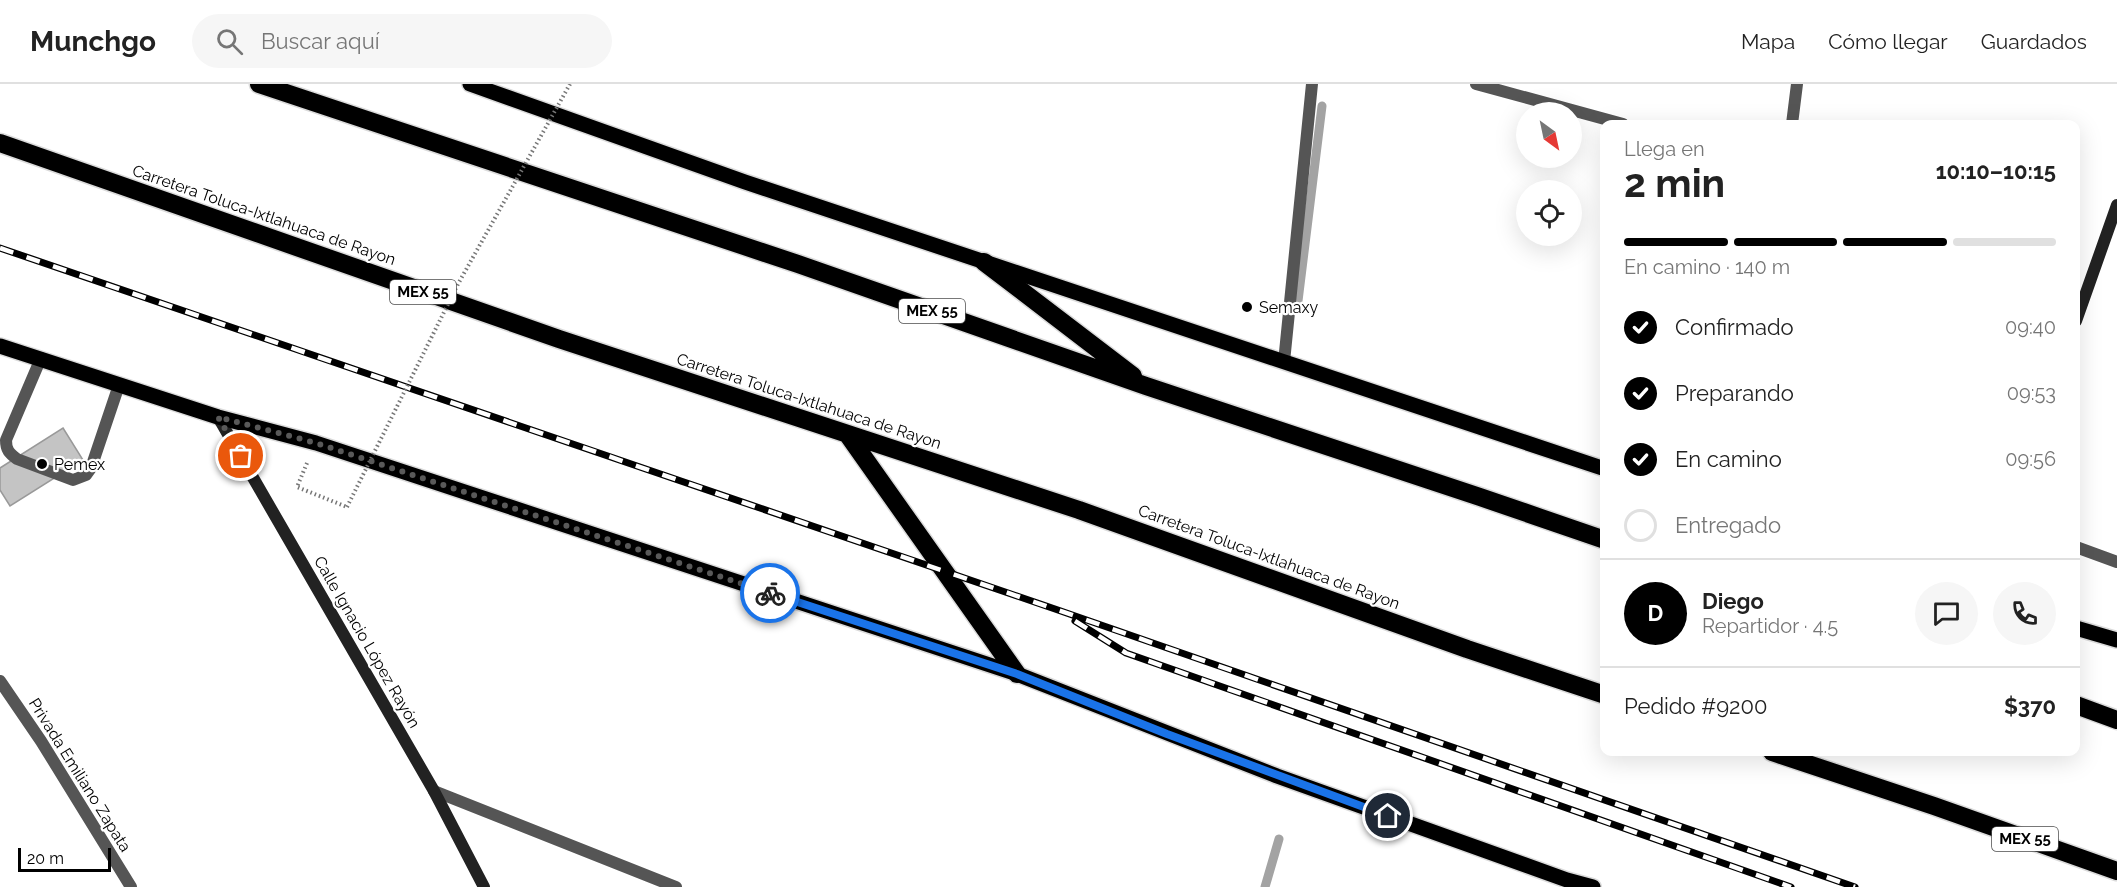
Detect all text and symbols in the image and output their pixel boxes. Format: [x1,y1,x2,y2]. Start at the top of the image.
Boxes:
search box [192,14,612,68]
text: Munchgo [30,25,156,58]
icon: search [213,25,246,58]
text: Buscar aquí [261,28,380,54]
text: Mapa [1741,29,1795,54]
text: Cómo llegar [1828,29,1948,54]
text: Guardados [1981,29,2087,54]
north arrow [1516,102,1582,168]
map controls [1516,102,1582,246]
text: Llega en [1624,137,1705,161]
text: 10:10–10:15 [1936,158,2056,184]
text: 2 min [1624,160,1725,206]
street label: Carretera Toluca-Ixtlahuaca de Rayon [130,161,398,269]
button: locate [1516,180,1582,246]
text: En camino · 140 m [1624,255,1790,279]
road number: MEX 55 [390,280,456,304]
place label: Semaxy [1259,298,1319,317]
road number: MEX 55 [899,299,965,323]
marker: Semaxy [1240,300,1254,314]
icon: check [1624,311,1657,344]
text: Confirmado [1675,314,1794,340]
text: 09:40 [2005,315,2056,339]
street label: Carretera Toluca-Ixtlahuaca de Rayon [674,349,944,453]
icon: check [1624,377,1657,410]
text: Preparando [1675,380,1794,406]
text: 09:53 [2007,381,2056,405]
pin [215,430,266,481]
icon: bag [224,439,257,472]
icon: check [1624,443,1657,476]
text: En camino [1675,446,1782,472]
text: 09:56 [2005,447,2056,471]
place label: Pemex [54,455,105,474]
marker: Pemex [35,457,49,471]
street label: Carretera Toluca-Ixtlahuaca de Rayon [1136,501,1402,613]
text: Entregado [1675,512,1781,538]
street label: Calle Ignacio López Rayón [310,553,424,731]
courier [740,563,800,623]
icon: bike [754,577,787,610]
button: chat [1915,582,1978,645]
button: phone [1993,582,2056,645]
text: Diego [1702,588,1764,614]
text: D [1648,600,1663,626]
text: Repartidor · 4.5 [1702,614,1838,638]
text: Pedido #9200 [1624,693,1768,719]
text: $370 [2004,693,2056,719]
street label: Privada Emiliano Zapata [25,695,135,855]
pin [1362,790,1413,841]
icon: home [1371,799,1404,832]
road number: MEX 55 [1992,827,2058,851]
scale bar [18,845,111,872]
text: 20 m [27,849,64,868]

